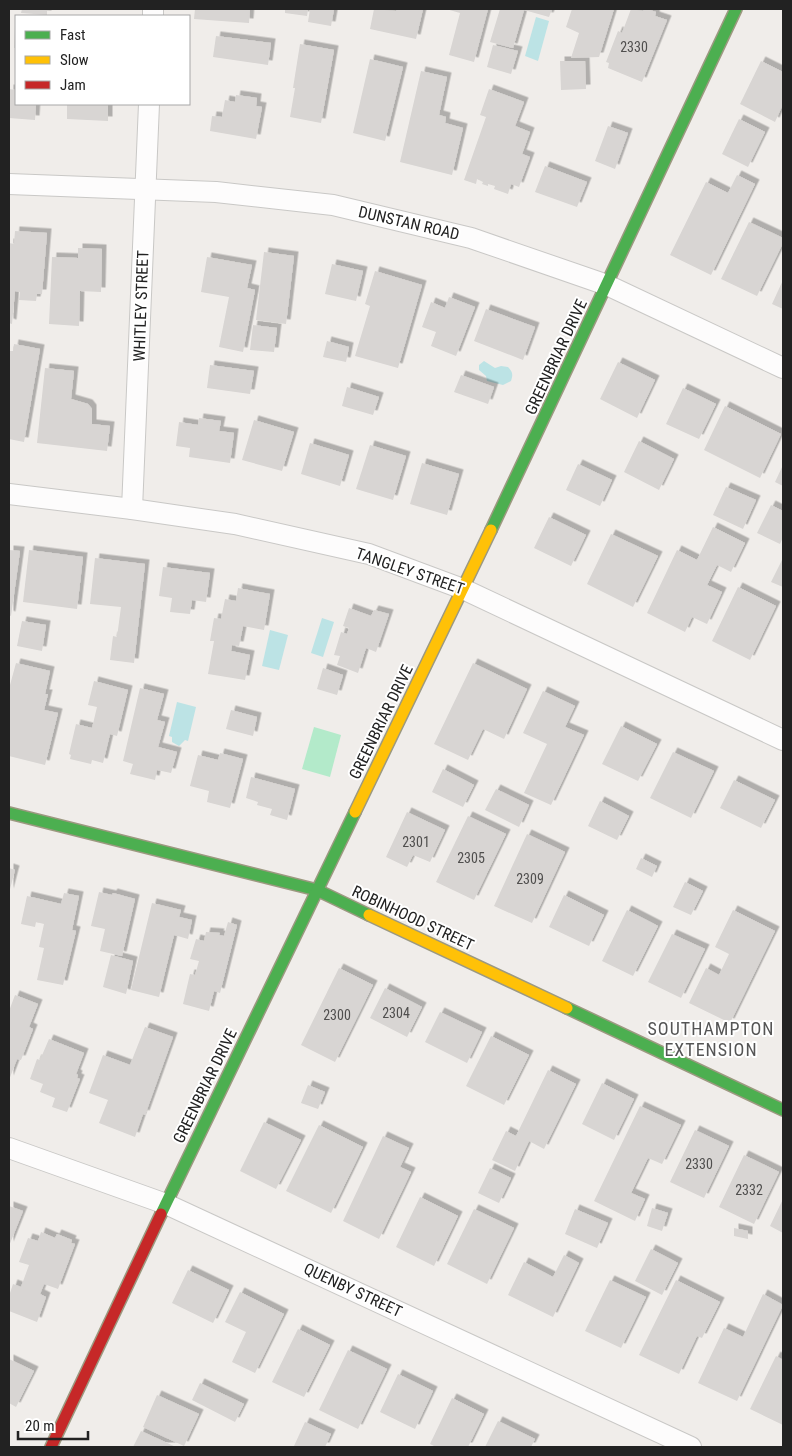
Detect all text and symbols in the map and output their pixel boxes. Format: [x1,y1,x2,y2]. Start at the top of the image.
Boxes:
legend [15,15,190,105]
text: Fast [60,26,85,44]
house number: 2330 [620,39,648,55]
text: Slow [60,51,89,69]
text: Jam [60,76,86,94]
street label: DUNSTAN ROAD [357,202,461,244]
street label: WHITLEY STREET [130,250,152,362]
street label: GREENBRIAR DRIVE [521,296,591,418]
street label: TANGLEY STREET [353,544,467,598]
street label: GREENBRIAR DRIVE [345,662,417,782]
house number: 2301 [402,834,430,850]
house number: 2305 [457,850,485,866]
house number: 2309 [516,871,544,887]
street label: ROBINHOOD STREET [349,881,477,955]
house number: 2304 [382,1005,410,1021]
house number: 2300 [323,1007,351,1023]
district label: SOUTHAMPTON EXTENSION [648,1018,775,1060]
street label: GREENBRIAR DRIVE [169,1026,241,1146]
house number: 2330 [685,1156,713,1172]
house number: 2332 [735,1182,763,1198]
street label: QUENBY STREET [301,1259,405,1321]
scale bar [18,1408,88,1440]
text: 20 m [25,1417,55,1435]

